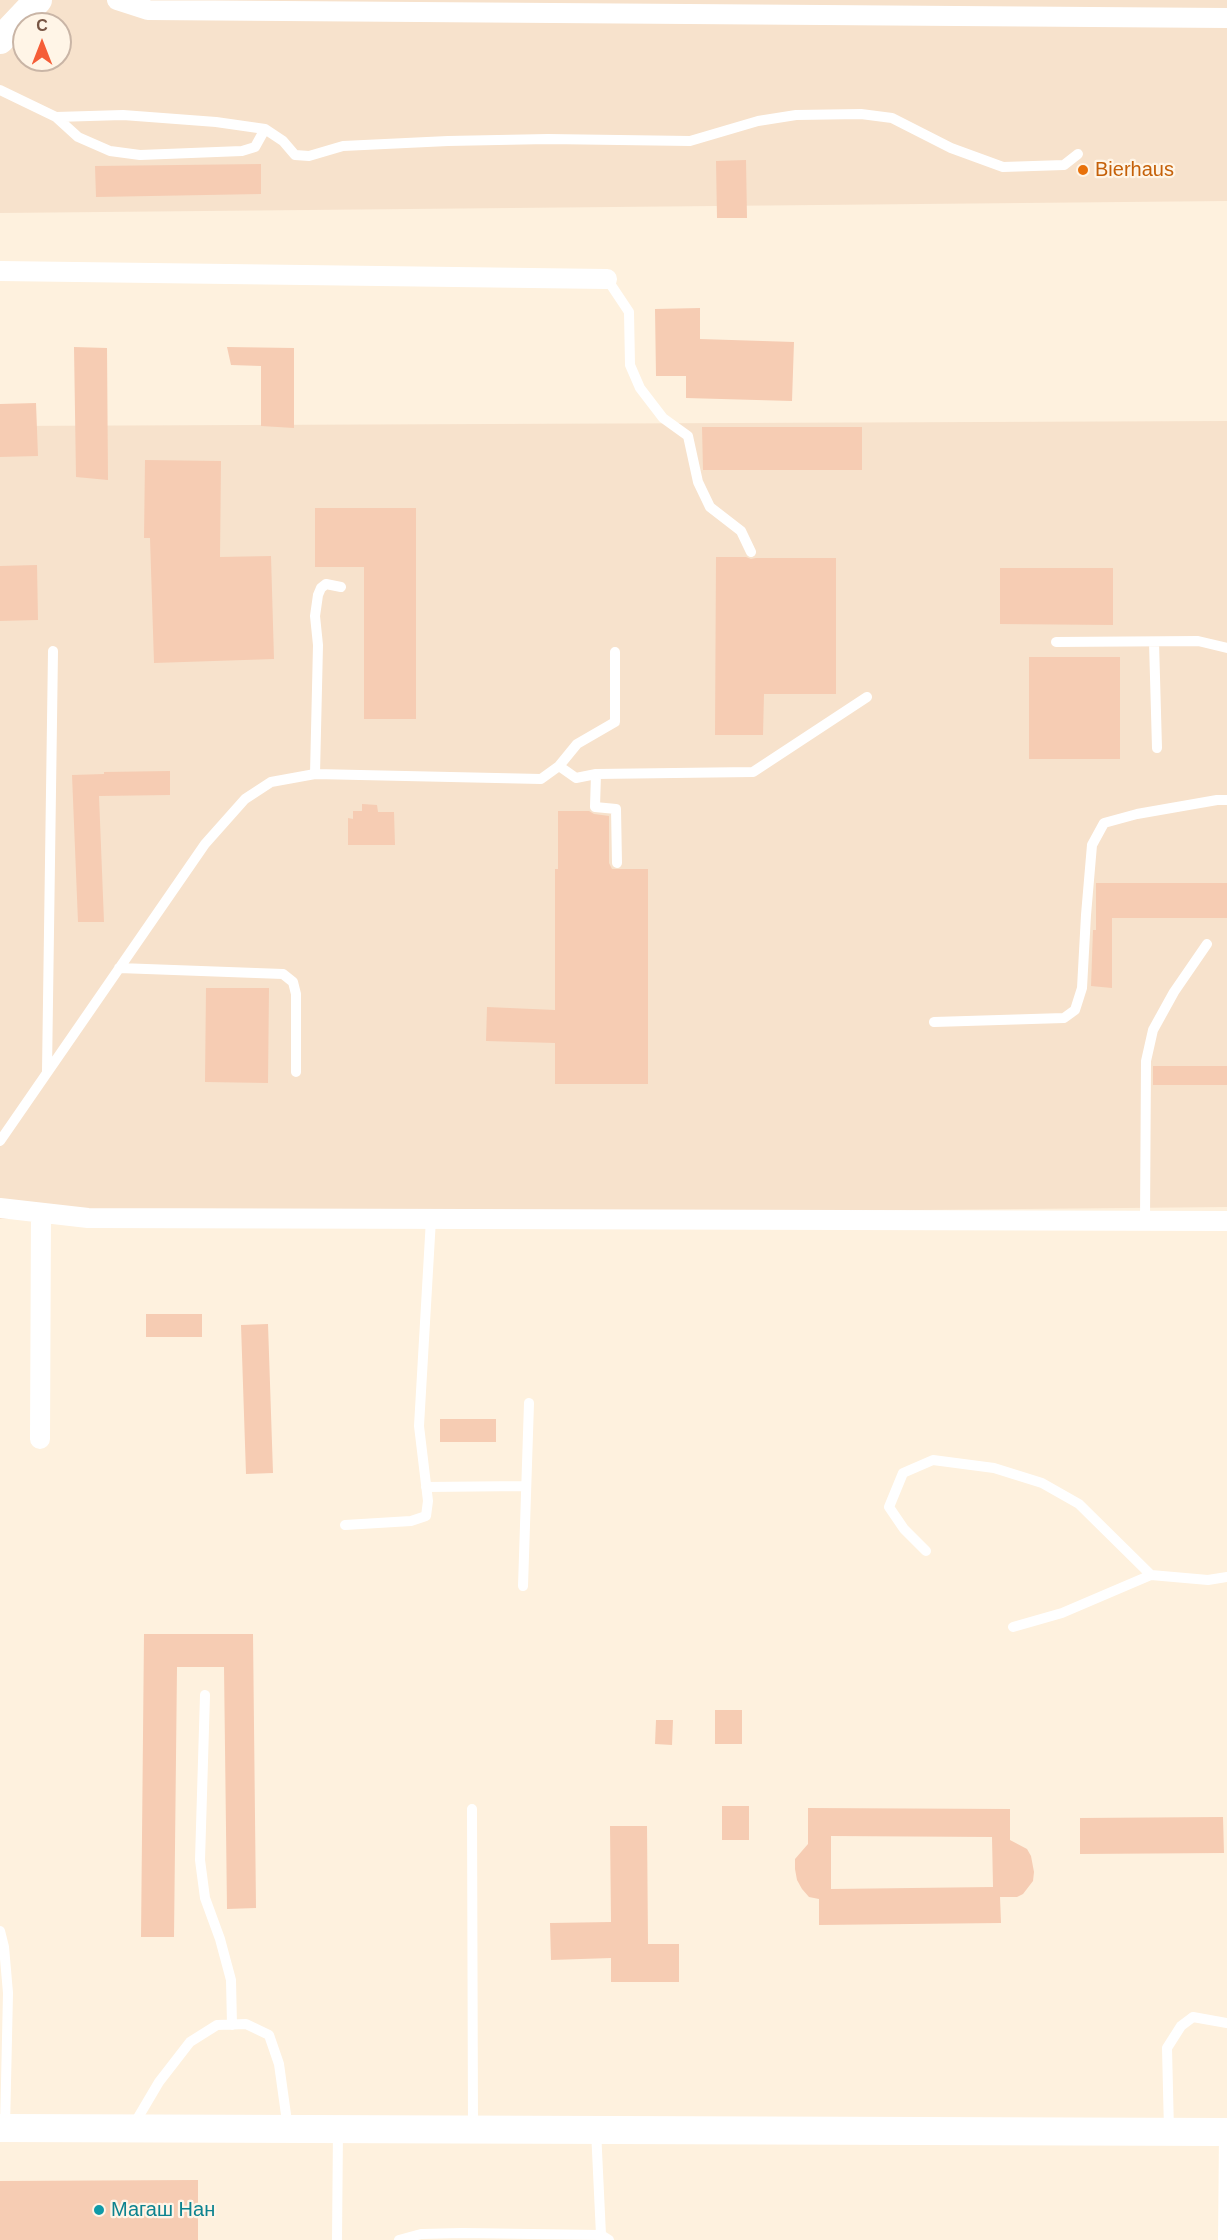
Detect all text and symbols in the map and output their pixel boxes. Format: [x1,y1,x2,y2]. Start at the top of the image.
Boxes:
north arrow [12,12,72,72]
text: С [36,17,48,34]
place label: Bierhaus [1095,158,1174,182]
marker: Bierhaus [1076,163,1090,177]
place label: Магаш Нан [111,2198,215,2222]
marker: Магаш Нан [92,2203,106,2217]

